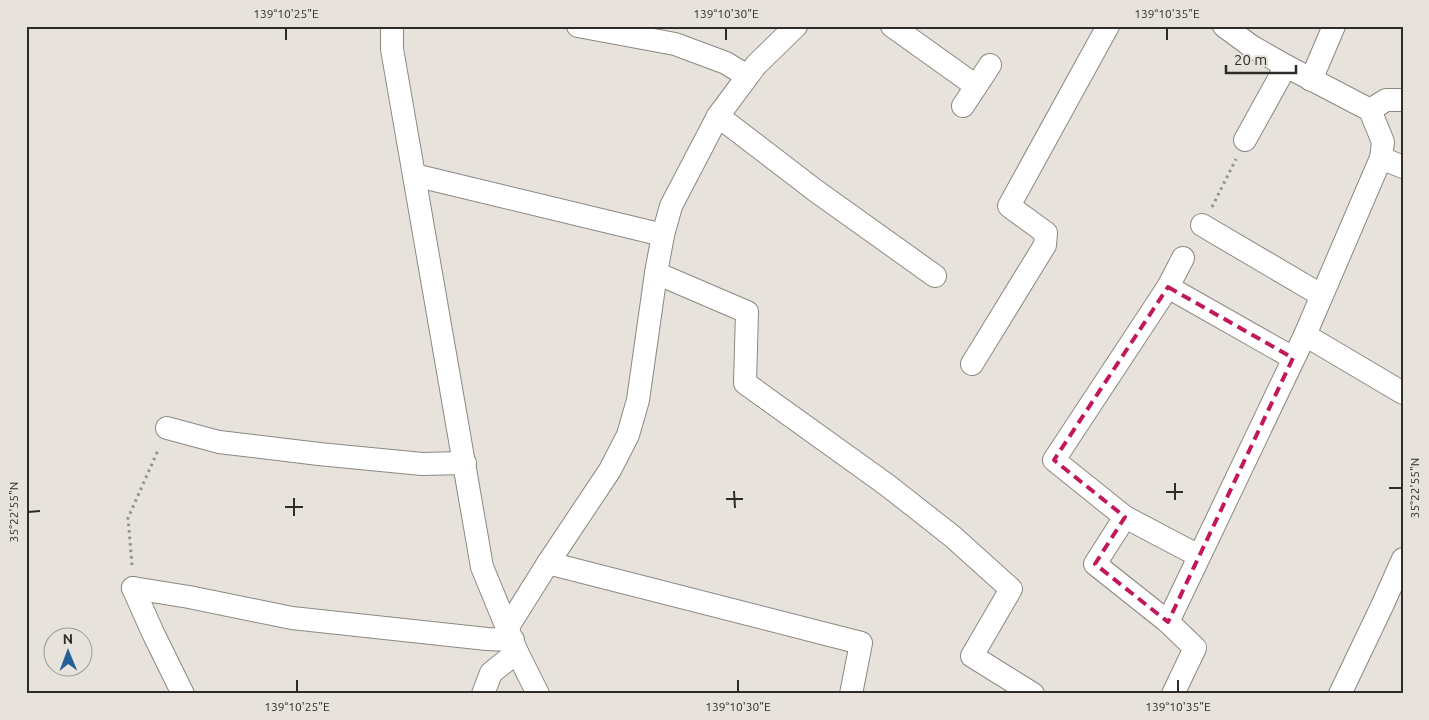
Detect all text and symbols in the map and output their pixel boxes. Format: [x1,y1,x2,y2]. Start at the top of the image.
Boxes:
text: 139°10'25"E [253,7,319,20]
text: 139°10'30"E [693,7,759,20]
text: 139°10'35"E [1134,7,1200,20]
scale bar [1226,42,1296,74]
text: 20 m [1234,51,1267,68]
text: 35°22'55"N [1408,458,1421,518]
text: 35°22'55"N [7,482,20,542]
north arrow [42,628,92,678]
text: N [62,631,73,647]
text: 139°10'25"E [264,700,330,713]
text: 139°10'30"E [705,700,771,713]
text: 139°10'35"E [1145,700,1211,713]

